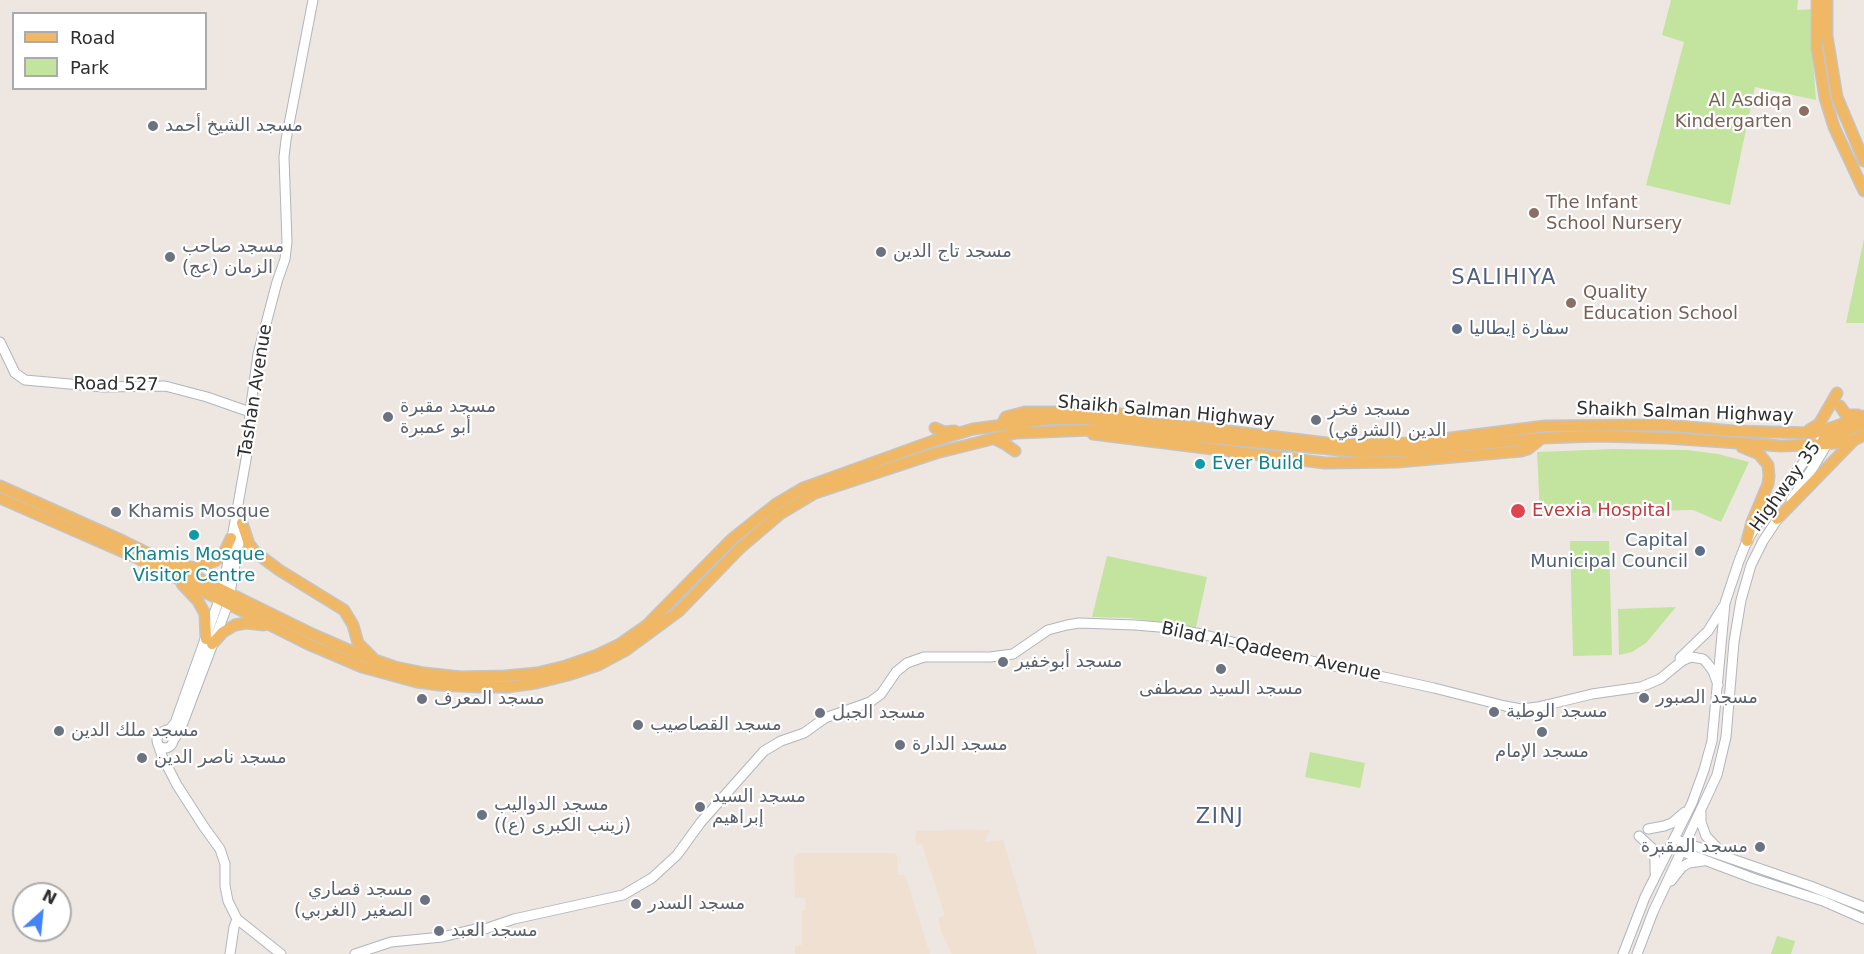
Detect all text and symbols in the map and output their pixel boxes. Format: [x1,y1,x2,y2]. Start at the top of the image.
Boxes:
legend [12,12,207,90]
text: Road [70,27,115,48]
text: Park [70,57,109,78]
place label: Al Asdiqa Kindergarten [1675,90,1792,132]
marker: Al Asdiqa Kindergarten [1797,104,1811,118]
place label: مسجد الشيخ أحمد [165,115,303,137]
marker: مسجد الشيخ أحمد [146,119,160,133]
place label: The Infant School Nursery [1546,192,1682,234]
marker: The Infant School Nursery [1527,206,1541,220]
place label: مسجد صاحب الزمان (عج) [182,236,284,278]
place label: مسجد تاج الدين [893,241,1012,263]
marker: مسجد تاج الدين [874,245,888,259]
marker: مسجد صاحب الزمان (عج) [163,250,177,264]
district label: SALIHIYA [1451,266,1557,292]
place label: Quality Education School [1583,282,1738,324]
marker: Quality Education School [1564,296,1578,310]
place label: سفارة إيطاليا [1469,318,1569,340]
marker: سفارة إيطاليا [1450,322,1464,336]
street label: Tashan Avenue [235,323,277,459]
street label: Road 527 [73,373,159,397]
street label: Shaikh Salman Highway [1057,392,1275,432]
place label: مسجد مقبرة أبو عمبرة [400,396,496,438]
street label: Shaikh Salman Highway [1576,398,1794,428]
place label: مسجد فخر الدين (الشرقي) [1328,399,1446,442]
marker: مسجد مقبرة أبو عمبرة [381,410,395,424]
marker: مسجد فخر الدين (الشرقي) [1309,413,1323,427]
street label: Highway 35 [1746,438,1826,536]
place label: Ever Build [1212,453,1303,475]
marker: Ever Build [1193,457,1207,471]
place label: Evexia Hospital [1532,500,1671,522]
place label: Khamis Mosque [128,501,270,523]
marker: Evexia Hospital [1509,502,1527,520]
marker: Khamis Mosque [109,505,123,519]
marker: Khamis Mosque Visitor Centre [187,528,201,542]
place label: Capital Municipal Council [1530,530,1688,572]
place label: Khamis Mosque Visitor Centre [123,544,265,586]
marker: Capital Municipal Council [1693,544,1707,558]
street label: Bilad Al-Qadeem Avenue [1159,618,1383,686]
place label: مسجد أبوخفير [1015,651,1122,673]
marker: مسجد أبوخفير [996,655,1010,669]
marker: مسجد السيد مصطفى [1214,662,1228,676]
place label: مسجد السيد مصطفى [1139,678,1303,700]
place label: مسجد الصبور [1656,687,1758,709]
place label: مسجد المعرف [434,688,545,710]
marker: مسجد الصبور [1637,691,1651,705]
marker: مسجد المعرف [415,692,429,706]
place label: مسجد الوطية [1506,701,1608,723]
place label: مسجد الجبل [832,702,926,724]
marker: مسجد الوطية [1487,705,1501,719]
marker: مسجد الجبل [813,706,827,720]
place label: مسجد القصاصيب [650,714,782,736]
marker: مسجد القصاصيب [631,718,645,732]
place label: مسجد ملك الدين [71,720,199,742]
marker: مسجد ملك الدين [52,724,66,738]
marker: مسجد الإمام [1535,725,1549,739]
place label: مسجد الدارة [912,734,1008,756]
marker: مسجد الدارة [893,738,907,752]
place label: مسجد الإمام [1495,741,1589,763]
place label: مسجد ناصر الدين [154,747,287,769]
marker: مسجد ناصر الدين [135,751,149,765]
place label: مسجد السيد إبراهيم [712,786,806,828]
place label: مسجد الدواليب (زينب الكبرى (ع)) [494,794,631,836]
marker: مسجد السيد إبراهيم [693,800,707,814]
district label: ZINJ [1196,805,1244,831]
marker: مسجد الدواليب (زينب الكبرى (ع)) [475,808,489,822]
place label: مسجد المقبرة [1641,836,1748,858]
marker: مسجد المقبرة [1753,840,1767,854]
place label: مسجد قصاري الصغير (الغربي) [294,879,413,922]
north arrow [12,882,72,942]
text: N [39,886,60,909]
marker: مسجد قصاري الصغير (الغربي) [418,893,432,907]
place label: مسجد السدر [648,893,745,915]
marker: مسجد السدر [629,897,643,911]
place label: مسجد العبد [451,920,538,942]
marker: مسجد العبد [432,924,446,938]

